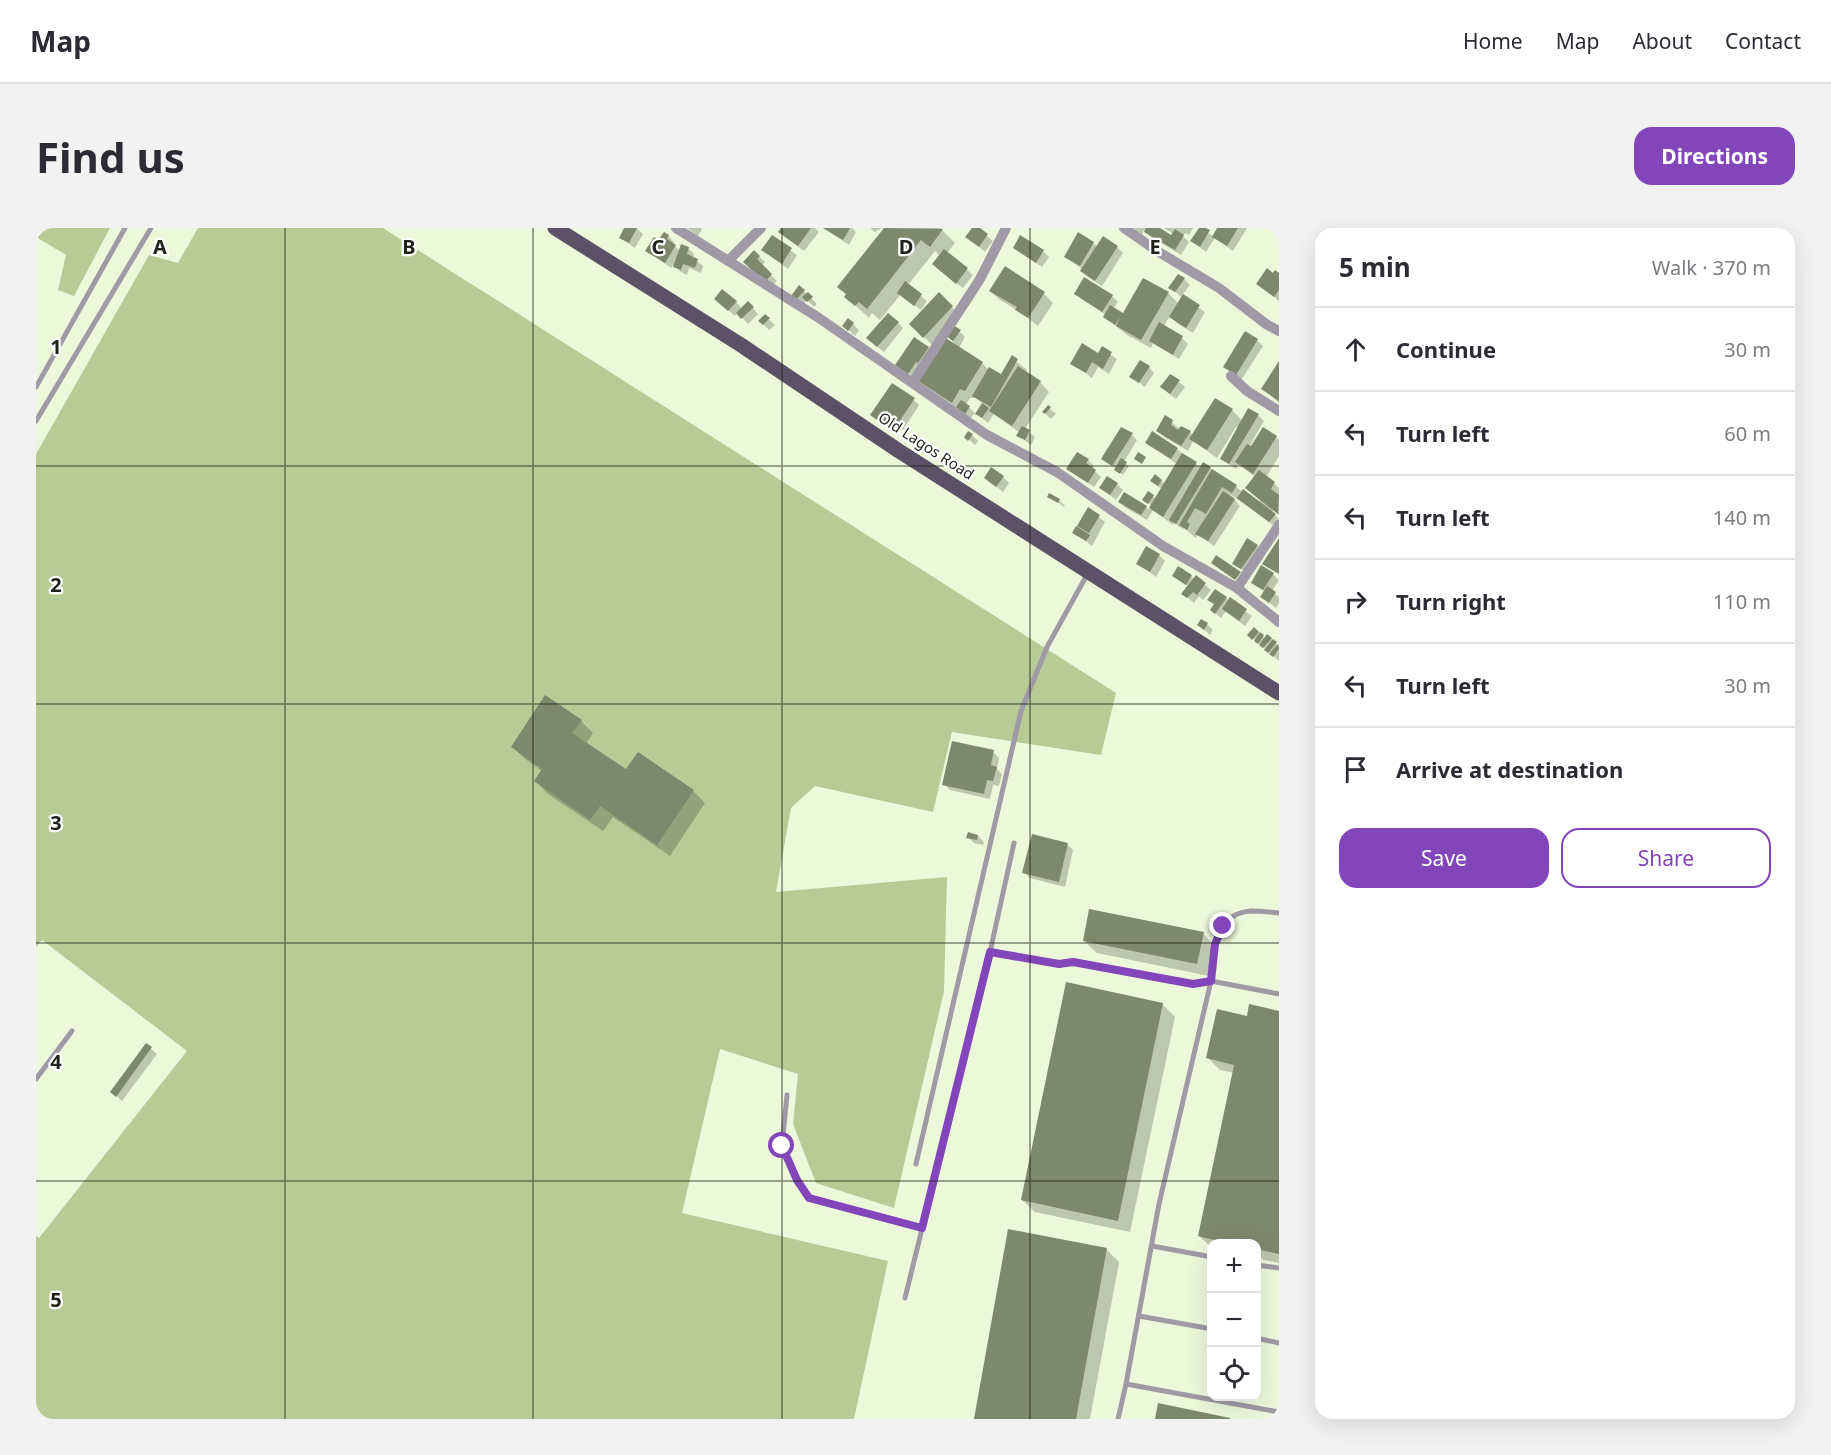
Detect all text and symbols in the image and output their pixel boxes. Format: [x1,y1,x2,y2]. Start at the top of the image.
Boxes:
text: Map [30,22,91,60]
text: Home [1463,27,1523,55]
text: Map [1556,27,1599,55]
text: About [1632,27,1692,55]
text: Contact [1725,27,1801,55]
button: Directions [1634,127,1795,185]
text: Find us [36,128,185,185]
text: A [153,233,167,260]
text: B [402,233,416,260]
text: C [652,233,665,260]
text: D [899,233,913,260]
text: E [1149,233,1161,260]
text: 5 min [1339,249,1411,285]
text: Walk · 370 m [1652,254,1771,281]
text: 1 [50,333,62,360]
icon: ahead [1339,333,1372,366]
text: Continue [1396,334,1496,364]
text: 30 m [1724,336,1771,363]
street label: Old Lagos Road [875,407,978,484]
icon: left [1339,417,1372,450]
text: Turn left [1396,418,1490,448]
text: 60 m [1724,420,1771,447]
icon: left [1339,501,1372,534]
text: Turn left [1396,502,1490,532]
text: 140 m [1713,504,1771,531]
text: 2 [50,571,62,598]
icon: right [1339,585,1372,618]
text: Turn right [1396,586,1506,616]
text: 110 m [1713,588,1771,615]
icon: left [1339,669,1372,702]
text: Turn left [1396,670,1490,700]
text: 30 m [1724,672,1771,699]
icon: arrive [1339,753,1372,786]
text: Arrive at destination [1396,754,1623,784]
text: 3 [50,809,62,836]
button: Save [1339,828,1549,888]
button: Share [1561,828,1771,888]
route end [1209,912,1235,938]
text: 4 [50,1048,62,1075]
route start [768,1132,794,1158]
map controls [1207,1239,1261,1401]
button: + [1207,1239,1261,1293]
text: 5 [50,1286,62,1313]
button: − [1207,1293,1261,1347]
button: locate [1207,1347,1261,1401]

